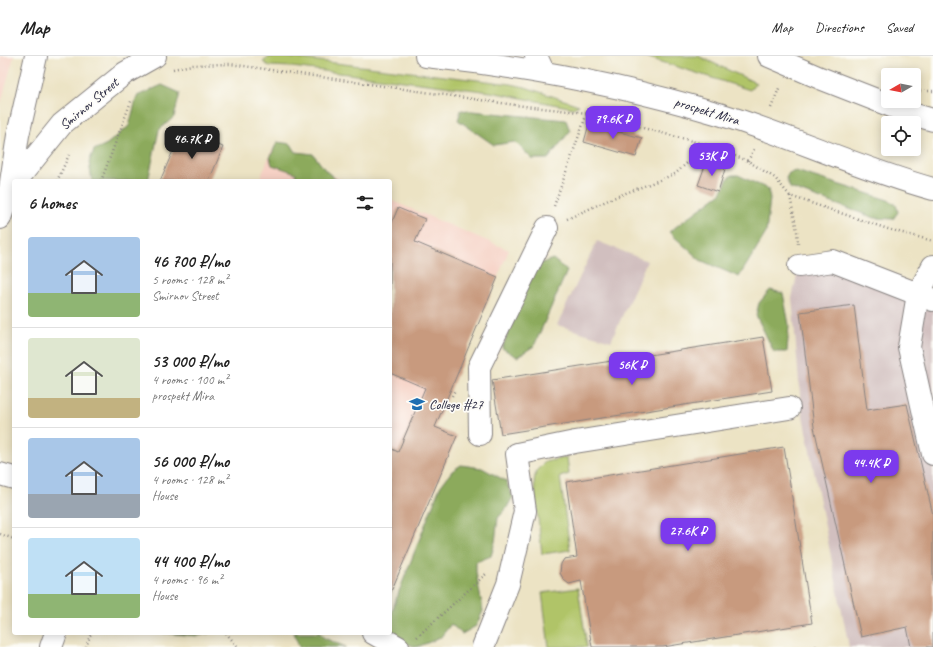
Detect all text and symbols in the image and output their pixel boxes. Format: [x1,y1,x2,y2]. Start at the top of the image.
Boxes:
text: Map [20,16,50,40]
text: Map [772,19,793,36]
text: Directions [815,19,864,36]
text: Saved [886,19,913,36]
north arrow [881,68,921,108]
map controls [881,68,921,156]
street label: Smirnov Street [56,74,123,134]
street label: prospekt Mira [673,93,742,129]
pin: 79.6K ₽ [576,106,650,140]
text: 79.6K ₽ [595,111,631,127]
button: locate [881,116,921,156]
pin: 46.7K ₽ [155,126,229,160]
text: 46.7K ₽ [174,131,210,147]
pin: 53K ₽ [684,143,740,177]
text: 53K ₽ [698,148,726,164]
icon: filters [354,192,376,214]
text: 6 homes [28,193,76,214]
text: 46 700 ₽/mo [152,251,229,272]
icon: home [60,253,108,301]
text: 5 rooms · 128 m² [152,272,228,288]
text: Smirnov Street [152,288,219,304]
text: 53 000 ₽/mo [152,351,229,372]
pin: 56K ₽ [604,352,660,386]
icon: home [60,354,108,402]
text: 56K ₽ [618,357,646,373]
text: 4 rooms · 100 m² [152,372,228,388]
text: prospekt Mira [152,388,214,404]
school or university icon: College #27 [408,395,426,413]
place label: College #27 [429,396,484,413]
pin: 44.4K ₽ [834,450,908,484]
text: 56 000 ₽/mo [152,451,229,472]
icon: home [60,454,108,502]
text: 44.4K ₽ [853,455,889,471]
text: 4 rooms · 128 m² [152,472,228,488]
text: House [152,488,177,504]
pin: 27.6K ₽ [651,518,725,552]
text: 27.6K ₽ [670,523,706,539]
text: 44 400 ₽/mo [152,551,229,572]
icon: home [60,554,108,602]
text: 4 rooms · 96 m² [152,572,222,588]
text: House [152,588,177,604]

